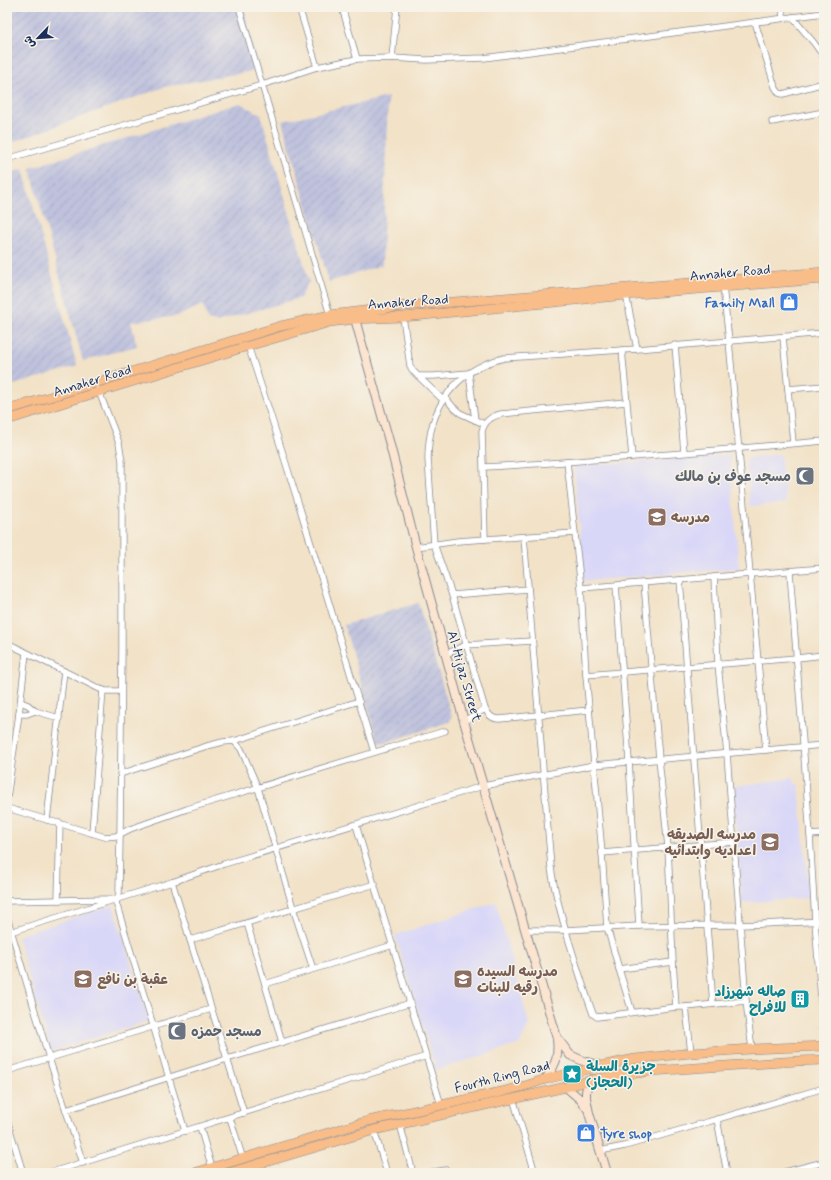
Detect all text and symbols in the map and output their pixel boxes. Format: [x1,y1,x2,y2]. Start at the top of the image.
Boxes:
north arrow [18,18,58,58]
text: ش [21,33,39,50]
street label: Annaher Road [689,260,771,285]
street label: Annaher Road [367,290,449,314]
shop icon: Family Mall [778,291,800,313]
place label: Family Mall [705,294,775,312]
street label: Annaher Road [51,360,134,401]
mosque icon: مسجد عوف بن مالك [794,465,816,487]
place label: مسجد عوف بن مالك [675,468,791,486]
school or university icon: مدرسه [646,506,668,528]
place label: مدرسه [671,509,710,527]
street label: Al-Hijaz Street [442,628,486,725]
place label: مدرسه الصديقه اعداديه وابتدائيه [664,826,756,860]
school or university icon: مدرسه الصديقه اعداديه وابتدائيه [759,831,781,853]
place label: مدرسه السيده رقيه للبنات [477,963,558,997]
school or university icon: عقبة بن نافع [72,968,94,990]
school or university icon: مدرسه السيده رقيه للبنات [452,968,474,990]
place label: عقبة بن نافع [97,971,168,989]
place label: صاله شهرزاد للافراح [715,983,786,1017]
building icon: صاله شهرزاد للافراح [789,988,811,1010]
mosque icon: مسجد حمزه [166,1020,188,1042]
place label: مسجد حمزه [191,1023,262,1041]
street label: Fourth Ring Road [453,1056,552,1099]
place label: جزيرة السلة (الحجاز) [586,1058,656,1092]
place icon: جزيرة السلة (الحجاز) [561,1063,583,1085]
shop icon: Tyre shop [575,1122,597,1144]
place label: Tyre shop [600,1125,653,1143]

